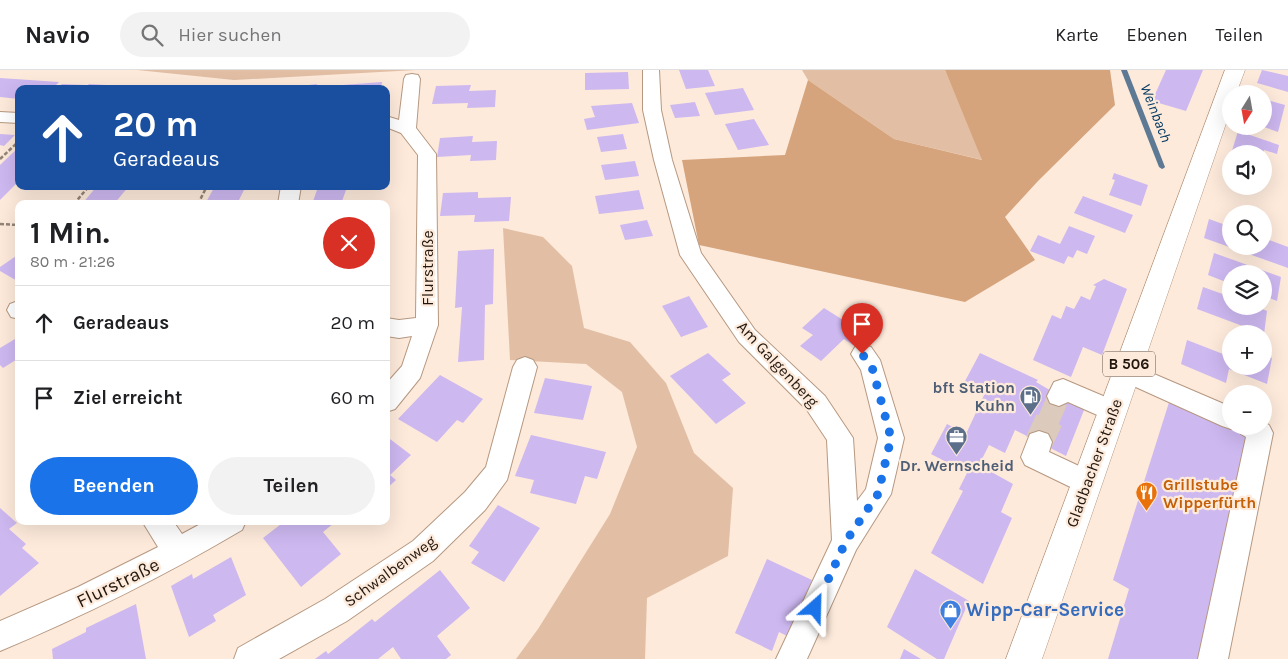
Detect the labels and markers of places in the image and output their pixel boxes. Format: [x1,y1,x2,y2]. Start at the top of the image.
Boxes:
pin [841,303,883,354]
place label: bft Station Kuhn [932,378,1015,415]
fuel station icon: bft Station Kuhn [1019,384,1043,415]
office icon: Dr. Wernscheid [945,424,969,455]
place label: Dr. Wernscheid [900,456,1014,475]
place label: Grillstube Wipperfürth [1163,475,1256,512]
restaurant icon: Grillstube Wipperfürth [1135,481,1159,512]
shop icon: Wipp-Car-Service [938,598,962,629]
place label: Wipp-Car-Service [966,599,1124,621]

